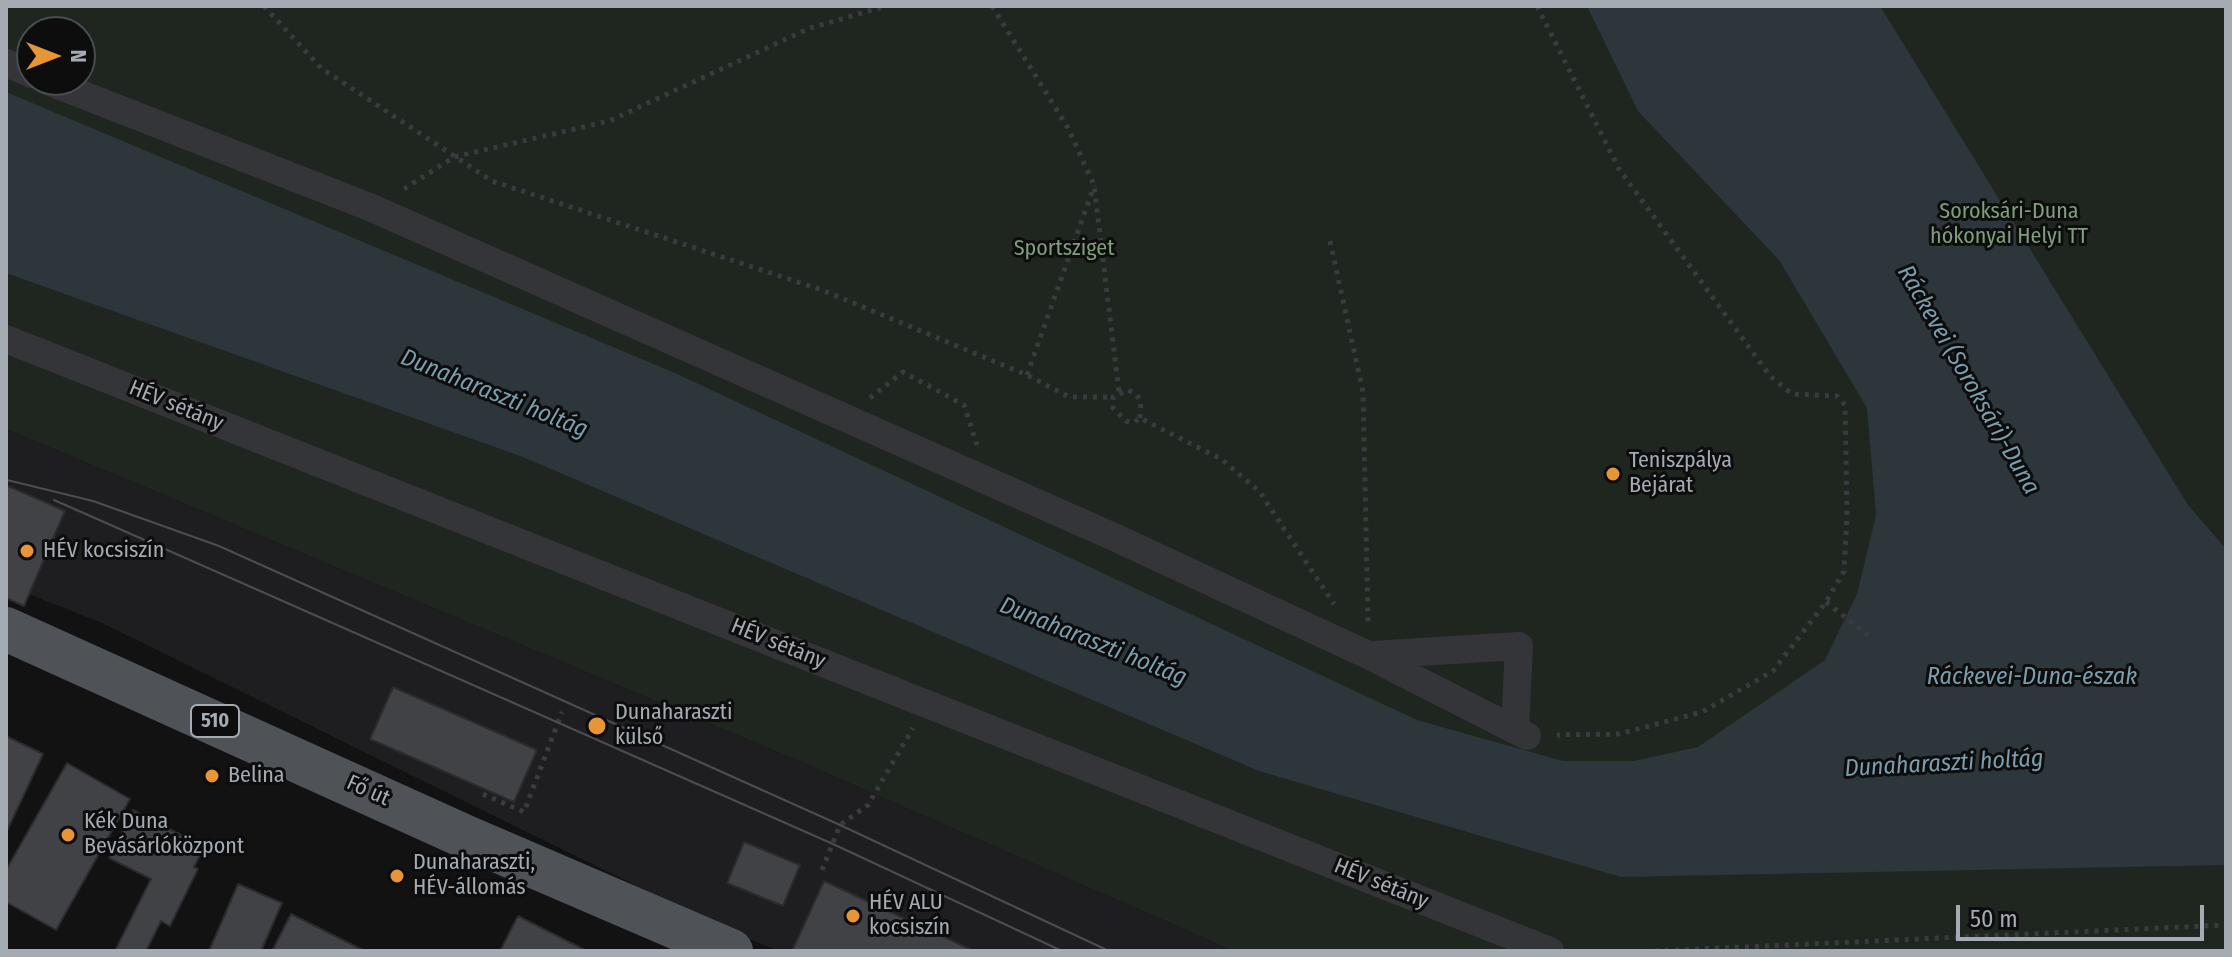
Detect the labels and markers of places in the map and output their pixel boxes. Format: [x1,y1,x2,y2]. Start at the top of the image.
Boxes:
place label: Teniszpálya Bejárat [1629,448,1732,500]
marker: Teniszpálya Bejárat [1604,465,1622,483]
place label: HÉV kocsiszín [43,538,164,564]
marker: HÉV kocsiszín [18,542,36,560]
place label: Dunaharaszti külső [615,700,732,752]
marker: Dunaharaszti külső [586,715,608,737]
place label: Belina [228,763,285,789]
marker: Belina [203,767,221,785]
place label: Kék Duna Bevásárlóközpont [84,809,244,860]
marker: Kék Duna Bevásárlóközpont [59,826,77,844]
place label: Dunaharaszti, HÉV-állomás [413,850,535,902]
marker: Dunaharaszti, HÉV-állomás [388,867,406,885]
place label: HÉV ALU kocsiszín [869,890,950,942]
marker: HÉV ALU kocsiszín [844,907,862,925]

